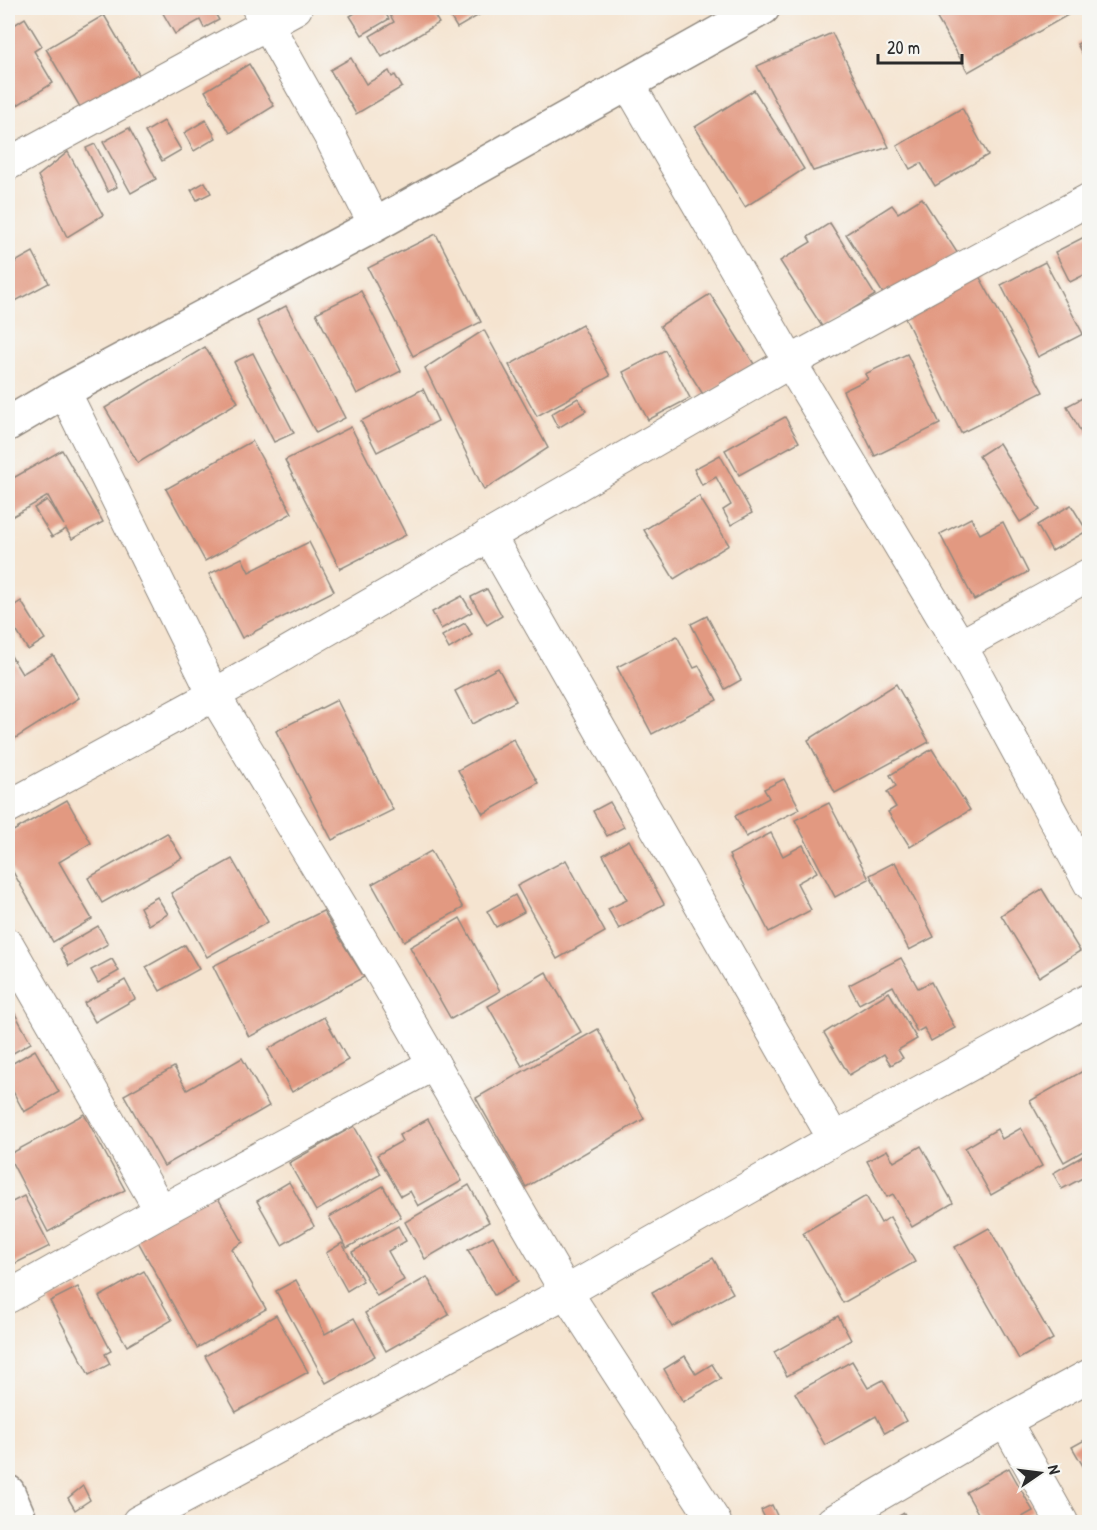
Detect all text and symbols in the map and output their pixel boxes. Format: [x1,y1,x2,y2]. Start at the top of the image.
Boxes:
scale bar [878,27,962,65]
text: 20 m [887,35,920,60]
north arrow [1010,1443,1070,1503]
text: N [1043,1463,1066,1477]

